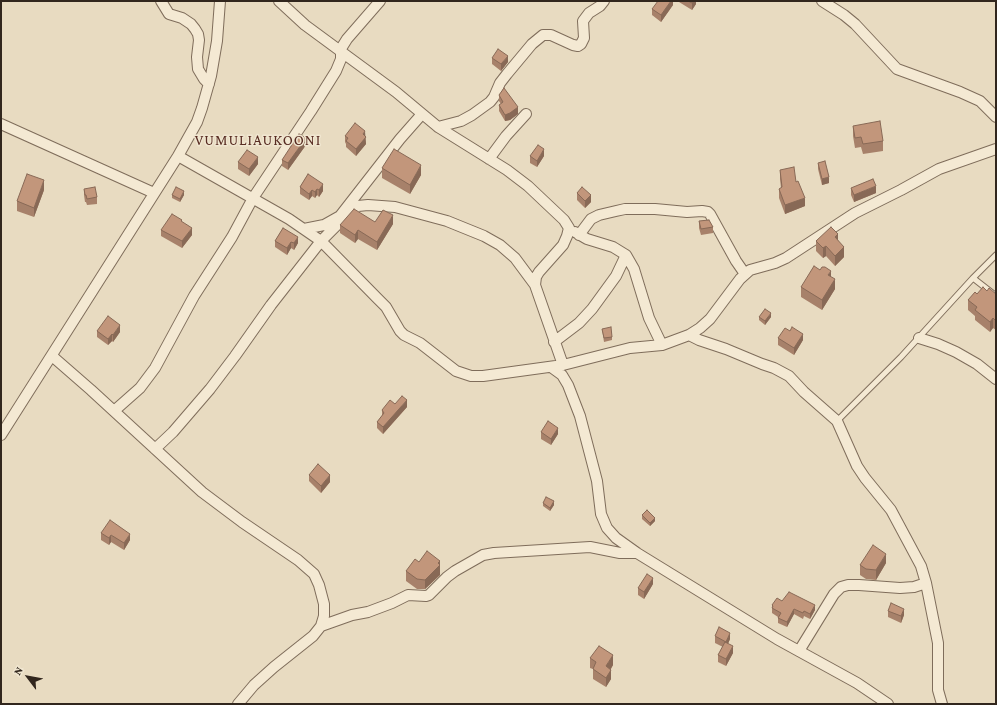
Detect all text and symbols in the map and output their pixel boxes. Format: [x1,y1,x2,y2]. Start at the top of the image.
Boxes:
district label: VUMULIAUKOONI [195,131,321,149]
north arrow [8,657,48,697]
text: N [11,664,25,677]

